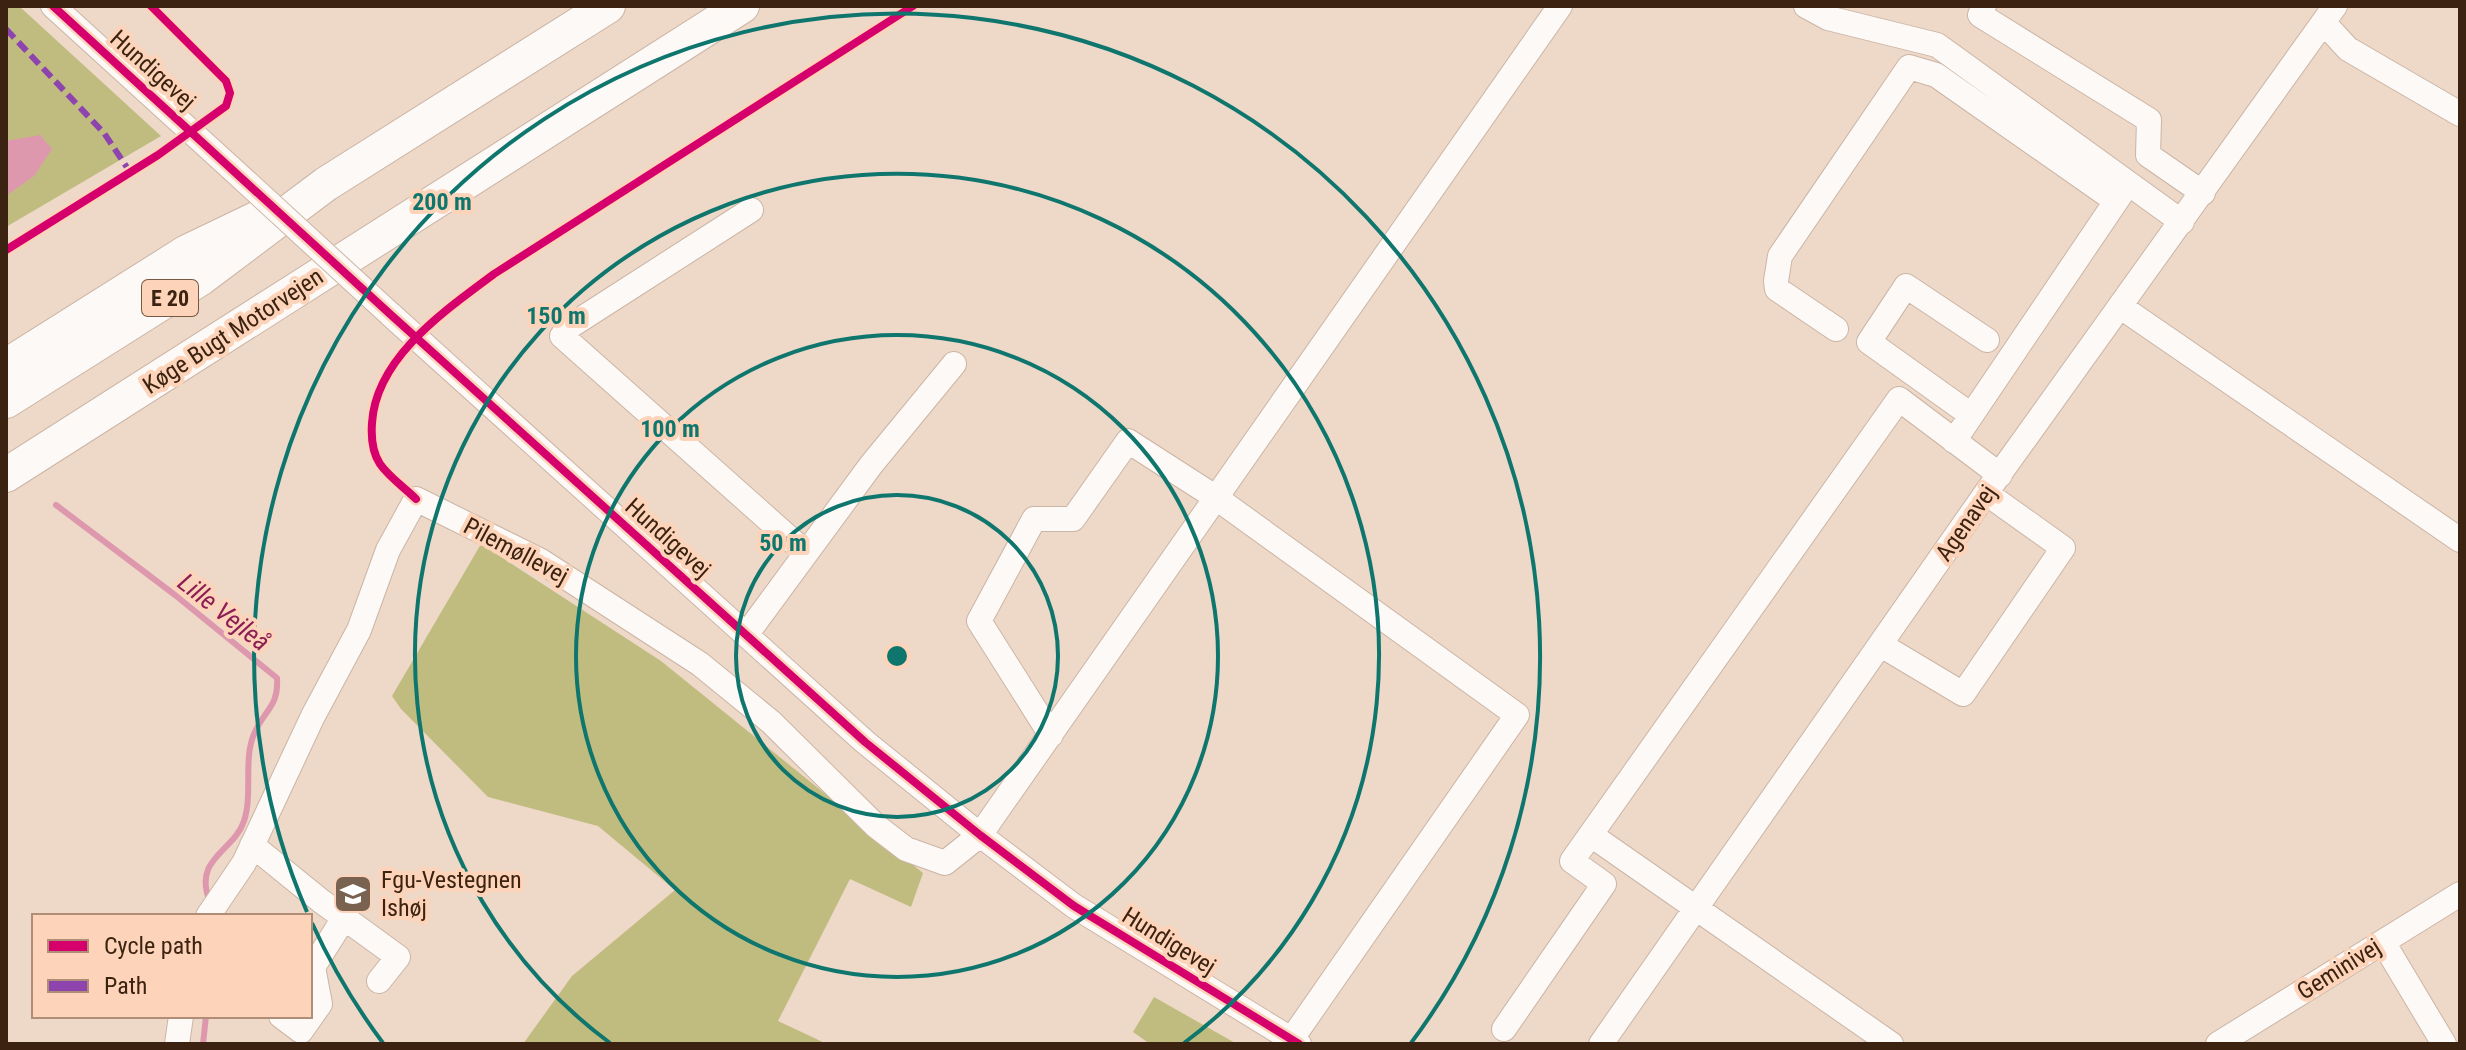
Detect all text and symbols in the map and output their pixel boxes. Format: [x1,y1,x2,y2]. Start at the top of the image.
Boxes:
street label: Hundigevej [105,24,201,116]
text: 200 m [412,188,472,216]
street label: Køge Bugt Motorvejen [138,262,328,400]
road number: E 20 [142,280,198,316]
text: 150 m [526,302,586,330]
text: 100 m [640,415,700,443]
street label: Agenavej [1930,479,2002,567]
street label: Hundigevej [620,492,716,584]
street label: Pilemøllevej [459,512,573,590]
text: 50 m [759,529,807,557]
water label: Lille Vejleå [172,567,276,657]
centre of rings [883,642,911,670]
place label: Fgu-Vestegnen Ishøj [381,866,522,922]
school or university icon: Fgu-Vestegnen Ishøj [332,873,374,915]
street label: Hundigevej [1117,901,1221,981]
legend [32,914,312,1018]
text: Cycle path [104,932,203,960]
street label: Geminivej [2292,933,2386,1005]
text: Path [104,972,147,1000]

